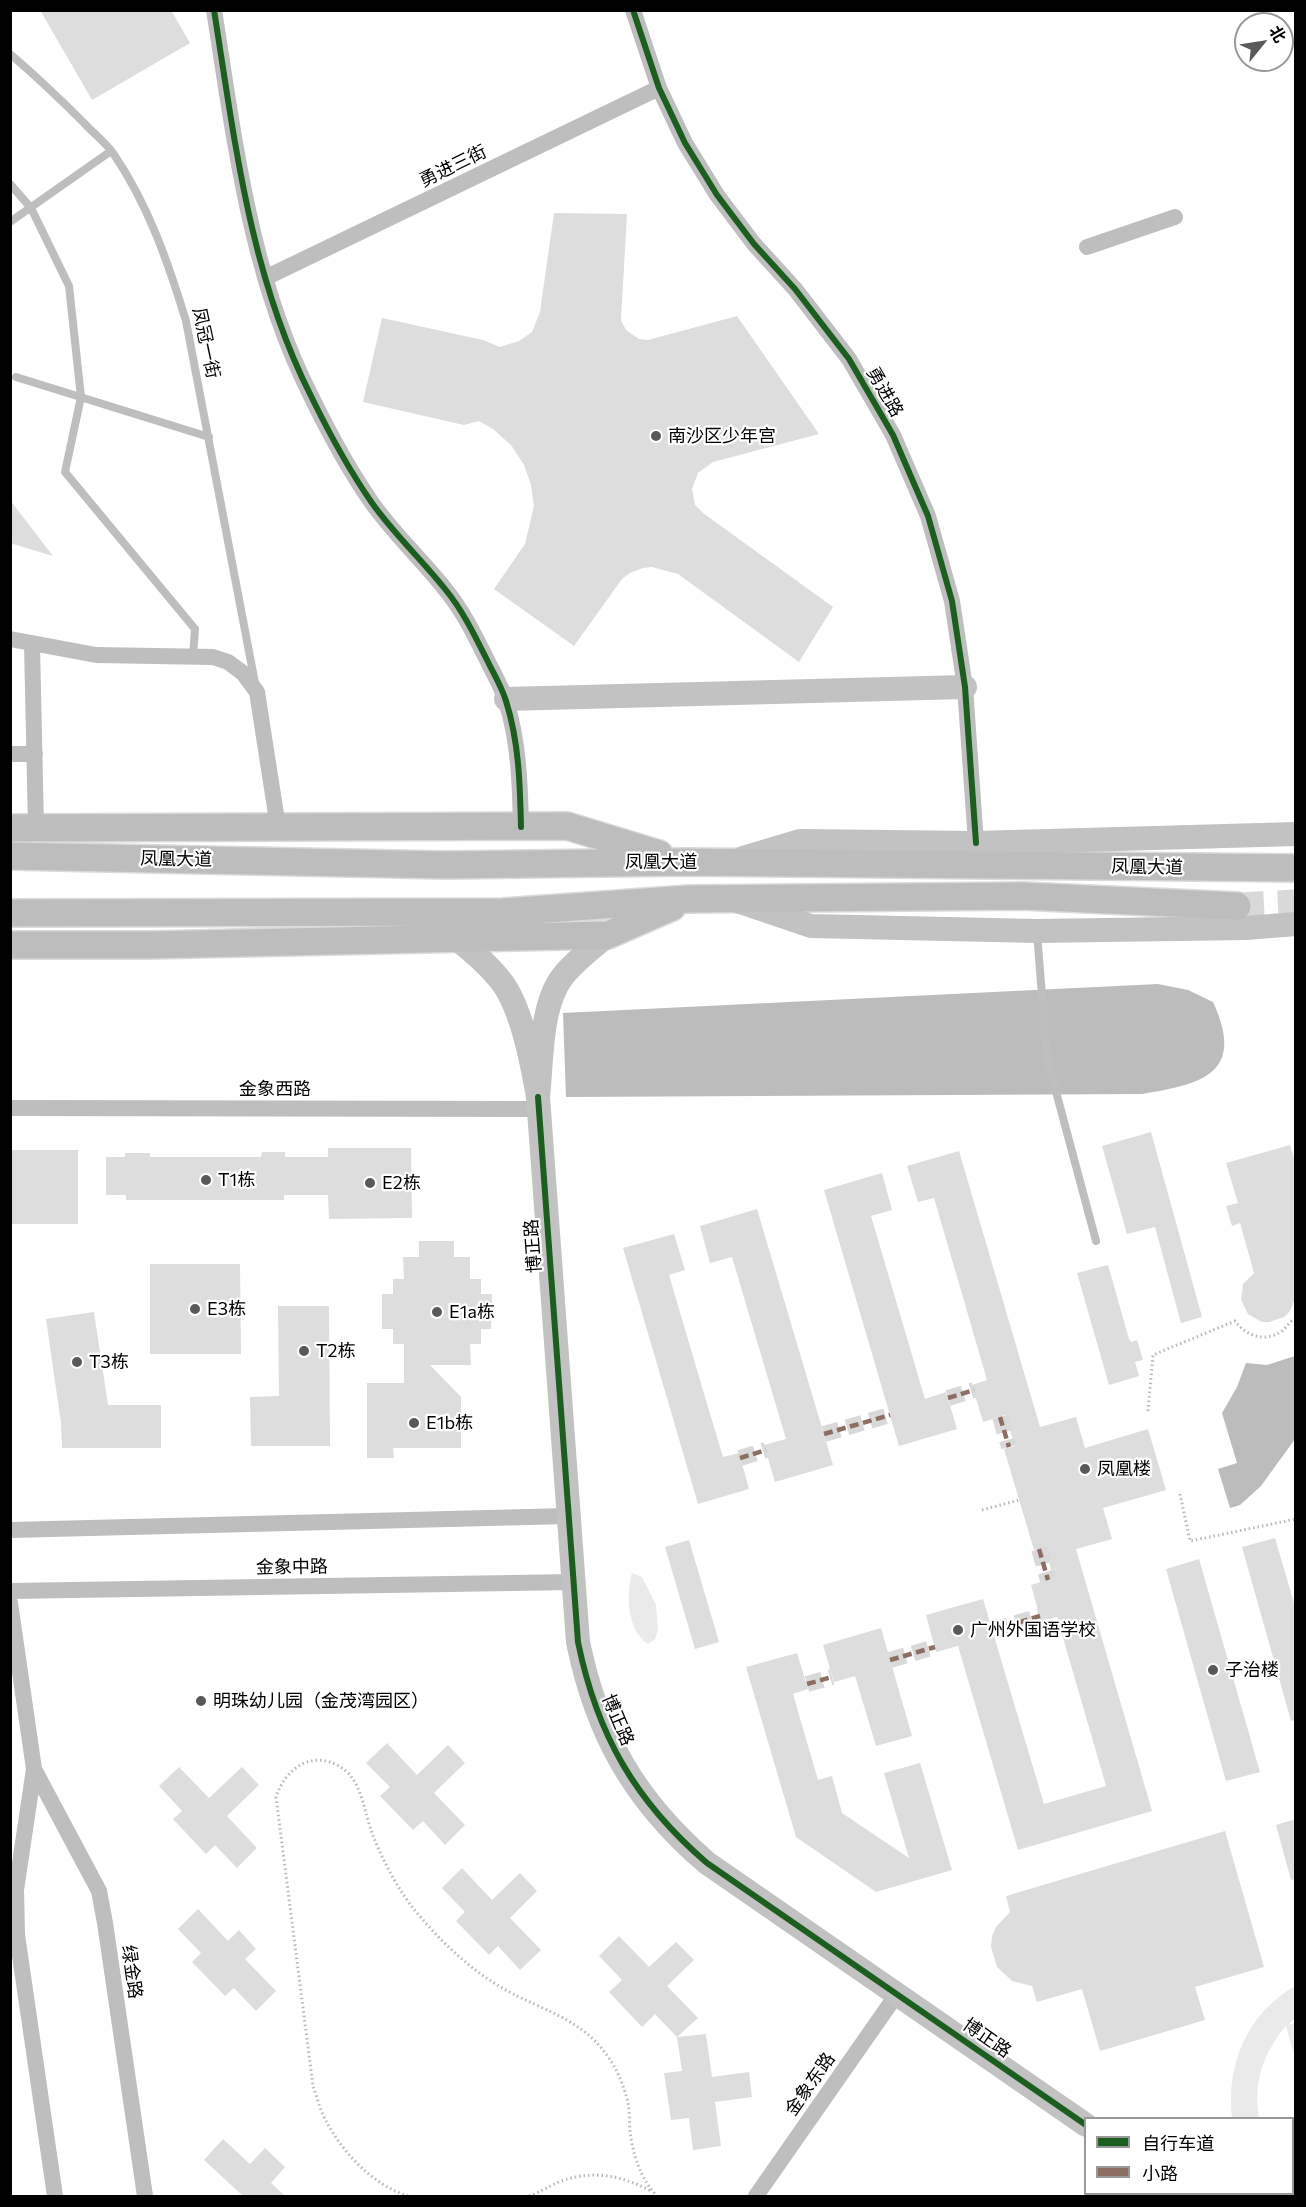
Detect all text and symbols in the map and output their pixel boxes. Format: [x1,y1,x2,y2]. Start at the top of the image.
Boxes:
north arrow [1234,12,1294,72]
text: 北 [1266,22,1291,45]
street label: 勇进三街 [416,141,490,191]
street label: 凤冠一街 [188,306,224,380]
street label: 勇进路 [862,363,908,421]
place label: 南沙区少年宫 [668,425,776,447]
marker: 南沙区少年宫 [649,429,663,443]
street label: 凤凰大道 [140,848,212,870]
street label: 凤凰大道 [625,851,697,873]
street label: 凤凰大道 [1111,856,1183,878]
street label: 金象西路 [239,1078,311,1100]
place label: T1栋 [218,1169,255,1191]
place label: E2栋 [382,1172,421,1194]
marker: T1栋 [199,1173,213,1187]
marker: E2栋 [363,1176,377,1190]
street label: 博正路 [520,1218,546,1274]
place label: E3栋 [207,1298,246,1320]
place label: E1a栋 [449,1301,495,1323]
marker: E3栋 [188,1302,202,1316]
marker: E1a栋 [430,1305,444,1319]
place label: T2栋 [316,1340,356,1362]
marker: T2栋 [297,1344,311,1358]
place label: T3栋 [89,1351,129,1373]
marker: T3栋 [70,1355,84,1369]
place label: E1b栋 [426,1412,473,1434]
marker: E1b栋 [407,1416,421,1430]
place label: 凤凰楼 [1097,1458,1151,1480]
marker: 凤凰楼 [1078,1462,1092,1476]
street label: 金象中路 [256,1556,328,1578]
place label: 广州外国语学校 [970,1619,1096,1641]
marker: 广州外国语学校 [951,1623,965,1637]
place label: 子治楼 [1225,1659,1279,1681]
marker: 子治楼 [1206,1663,1220,1677]
place label: 明珠幼儿园（金茂湾园区） [213,1690,429,1712]
street label: 博正路 [598,1691,638,1749]
marker: 明珠幼儿园（金茂湾园区） [194,1694,208,1708]
street label: 绿金路 [118,1944,146,2000]
street label: 博正路 [959,2014,1015,2062]
street label: 金象东路 [781,2048,839,2120]
legend [1084,2117,1294,2195]
text: 自行车道 [1142,2132,1214,2154]
text: 小路 [1142,2162,1178,2184]

